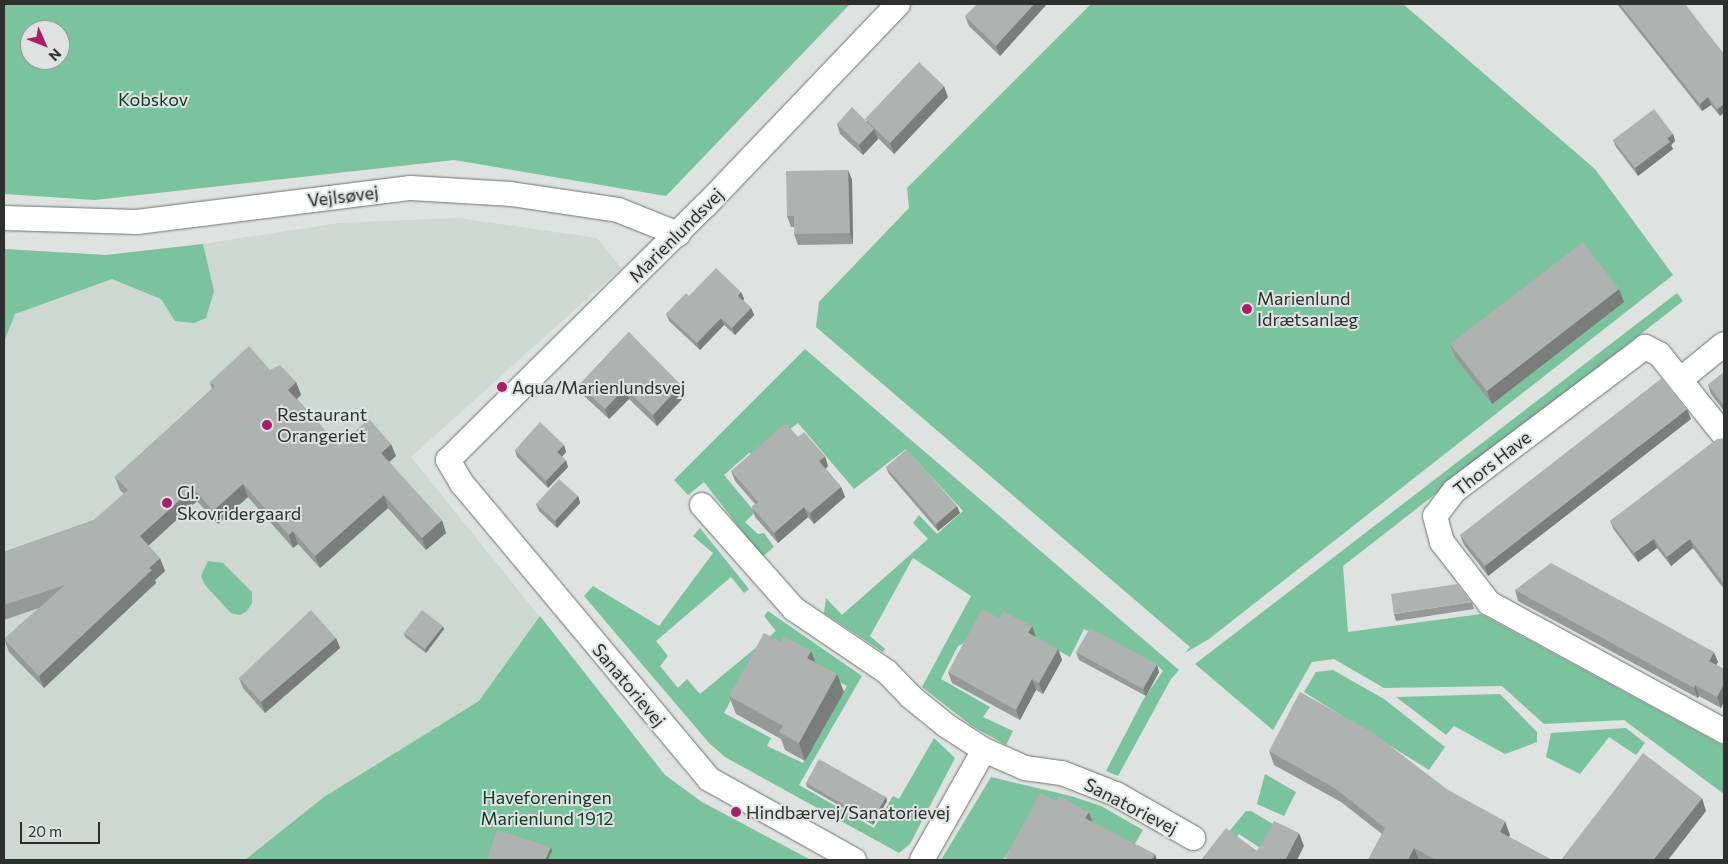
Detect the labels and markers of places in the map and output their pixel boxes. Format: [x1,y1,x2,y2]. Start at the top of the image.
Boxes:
place label: Marienlund Idrætsanlæg [1257,288,1358,330]
marker: Marienlund Idrætsanlæg [1241,303,1253,315]
place label: Aqua/Marienlundsvej [512,376,685,398]
marker: Aqua/Marienlundsvej [496,381,508,393]
place label: Restaurant Orangeriet [277,404,367,446]
marker: Restaurant Orangeriet [261,419,273,431]
place label: Gl. Skovridergaard [177,482,301,524]
marker: Gl. Skovridergaard [161,497,173,509]
place label: Hindbærvej/Sanatorievej [746,801,950,823]
marker: Hindbærvej/Sanatorievej [730,806,742,818]

